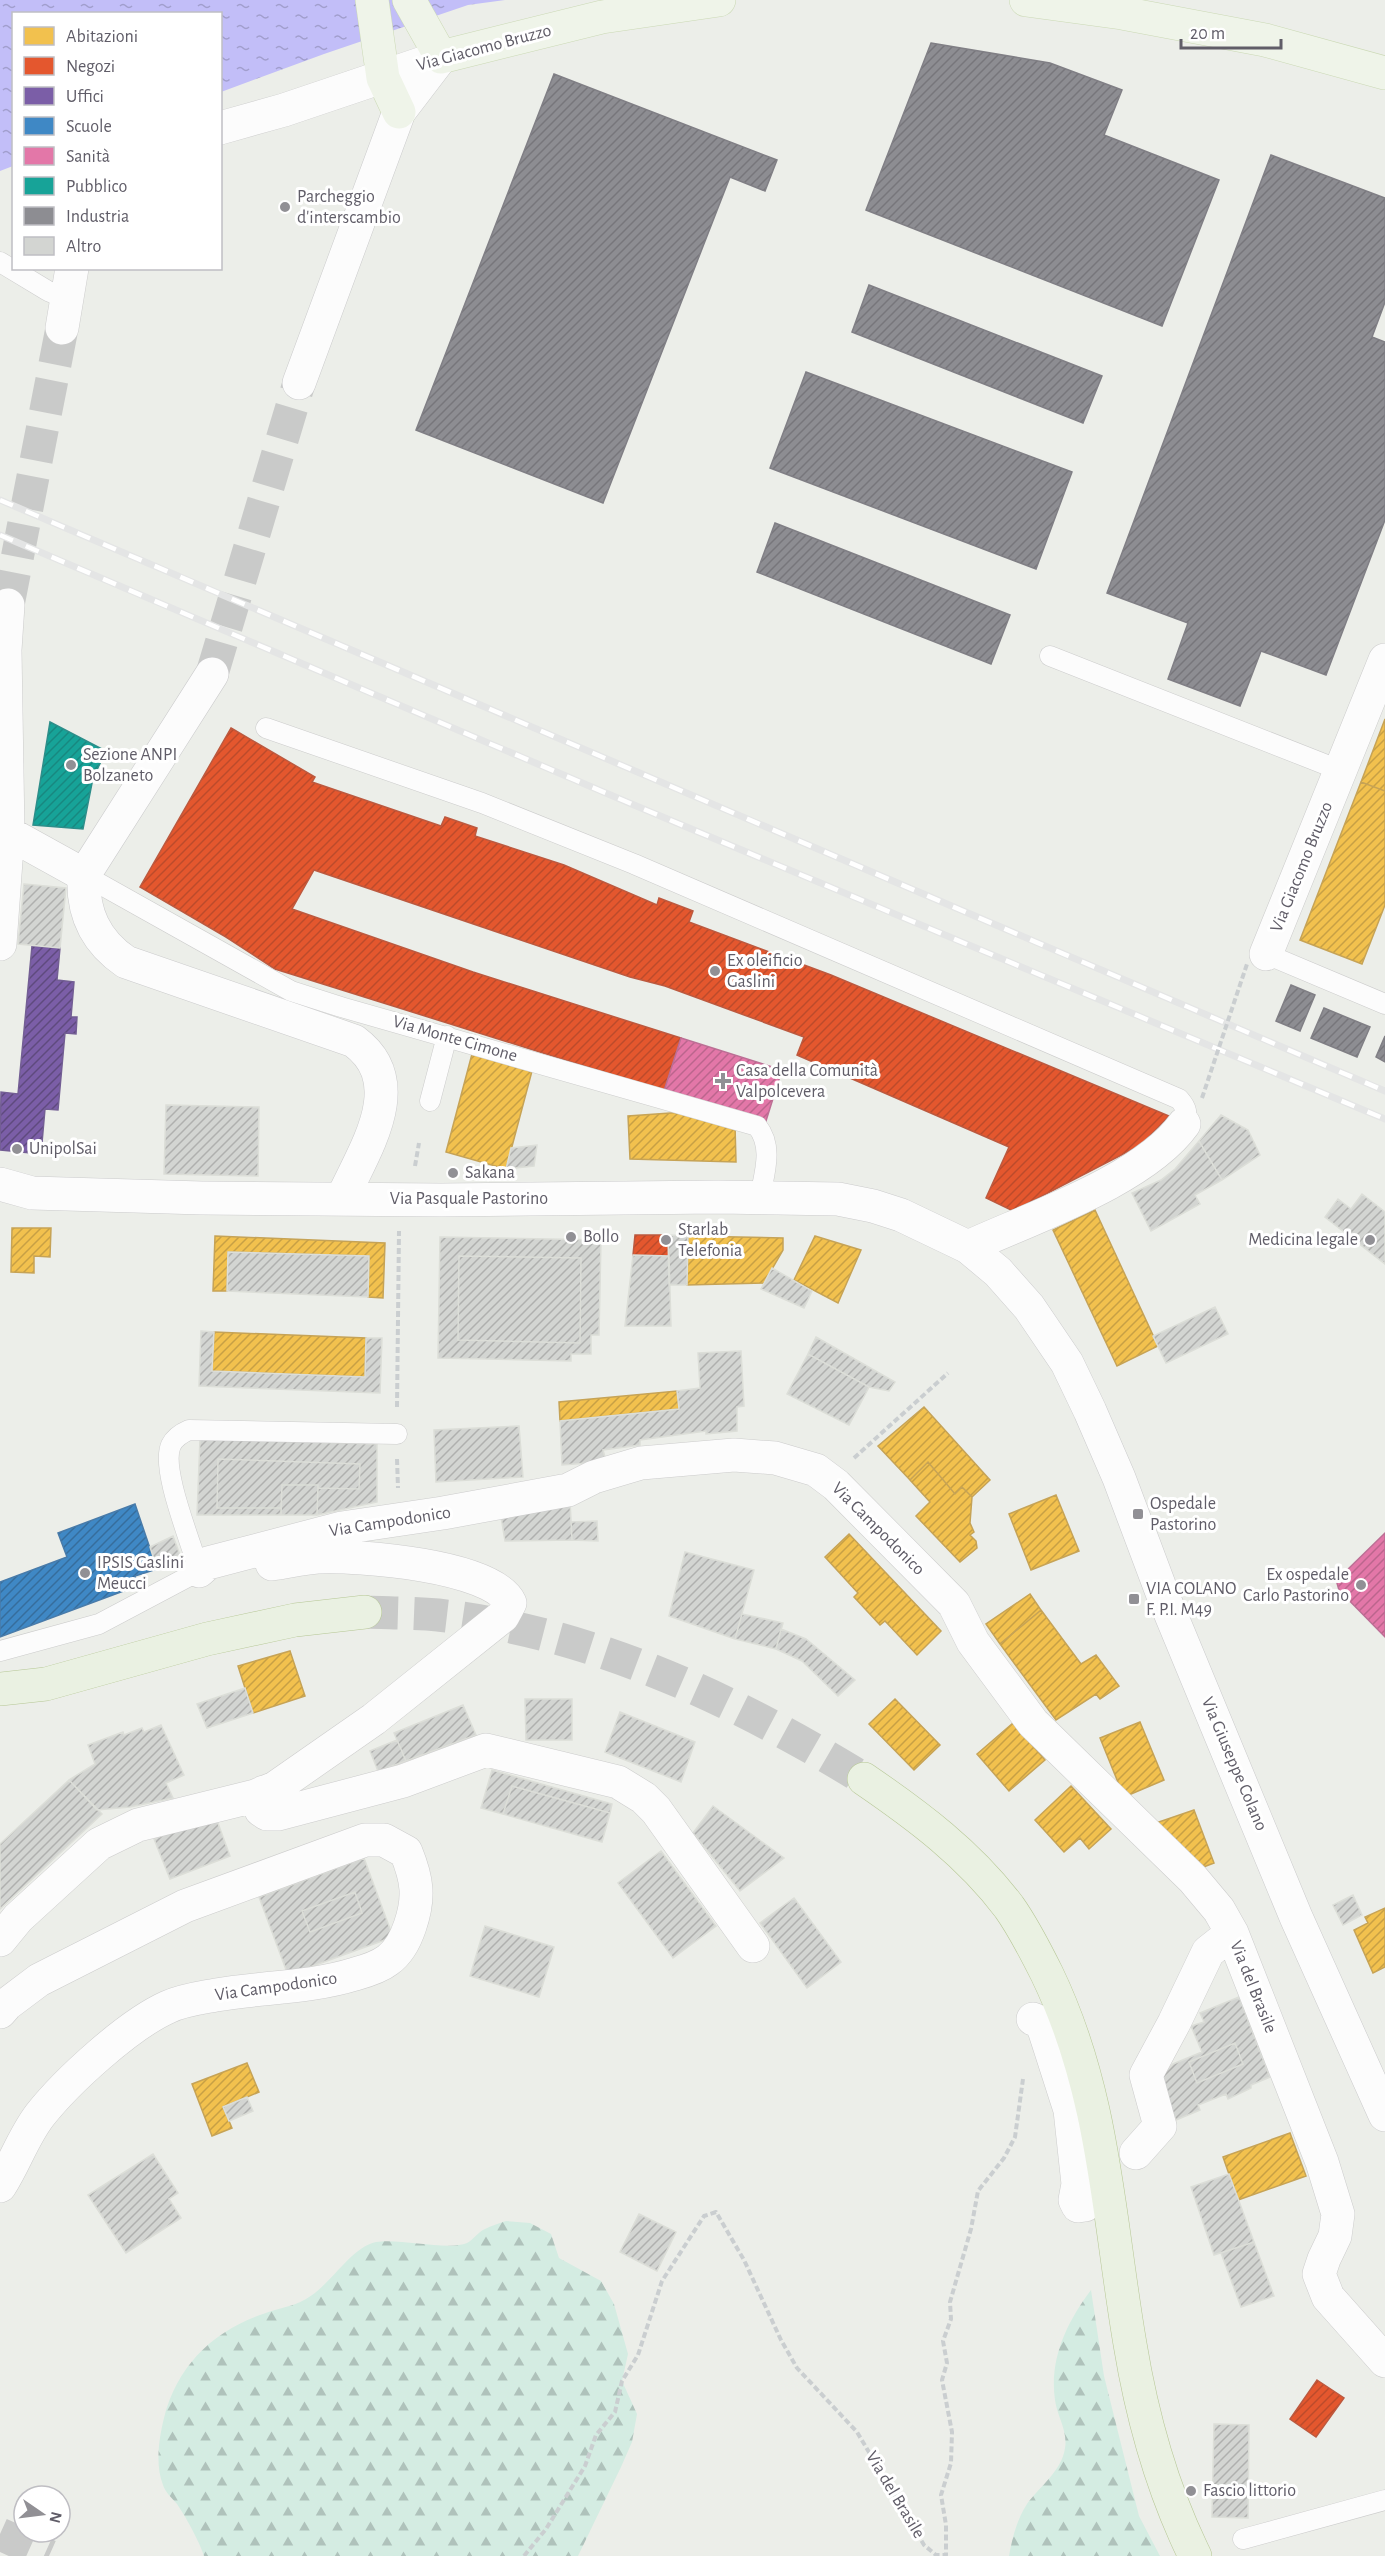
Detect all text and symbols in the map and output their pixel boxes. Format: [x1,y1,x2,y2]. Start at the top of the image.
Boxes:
legend [12,12,222,270]
scale bar [1181,12,1282,50]
street label: Via Giacomo Bruzzo [415,21,554,75]
text: 20 m [1190,25,1225,43]
text: Abitazioni [66,28,138,46]
text: Negozi [66,58,115,76]
text: Uffici [66,88,104,106]
text: Scuole [66,118,112,136]
text: Sanità [66,148,110,166]
text: Pubblico [66,178,128,196]
place label: Parcheggio d'interscambio [297,188,401,227]
marker: Parcheggio d'interscambio [278,200,292,214]
text: Industria [66,208,129,226]
text: Altro [66,238,101,256]
place label: Sezione ANPI Bolzaneto [83,746,177,785]
marker: Sezione ANPI Bolzaneto [64,758,78,772]
street label: Via Giacomo Bruzzo [1268,799,1336,935]
place label: Ex oleificio Gaslini [727,952,803,991]
marker: Ex oleificio Gaslini [708,964,722,978]
street label: Via Monte Cimone [391,1013,519,1065]
place label: Casa della Comunità Valpolcevera [736,1062,878,1101]
marker: Casa della Comunità Valpolcevera [714,1072,732,1090]
place label: UnipolSai [29,1140,97,1158]
marker: UnipolSai [10,1142,24,1156]
place label: Sakana [465,1164,515,1182]
marker: Sakana [446,1166,460,1180]
street label: Via Pasquale Pastorino [390,1190,548,1208]
place label: Starlab Telefonia [678,1221,742,1260]
place label: Bollo [583,1228,619,1246]
marker: Bollo [564,1230,578,1244]
place label: Medicina legale [1248,1231,1358,1249]
marker: Starlab Telefonia [659,1233,673,1247]
marker: Medicina legale [1363,1233,1377,1247]
street label: Via Campodonico [828,1479,928,1579]
place label: Ospedale Pastorino [1150,1495,1216,1534]
street label: Via Campodonico [328,1503,452,1541]
marker: Ospedale Pastorino [1131,1507,1145,1521]
place label: IPSIS Gaslini Meucci [97,1554,184,1593]
marker: IPSIS Gaslini Meucci [78,1566,92,1580]
place label: Ex ospedale Carlo Pastorino [1243,1566,1349,1605]
marker: Ex ospedale Carlo Pastorino [1354,1578,1368,1592]
place label: VIA COLANO F. P.I. M49 [1146,1580,1236,1619]
marker: VIA COLANO F. P.I. M49 [1127,1592,1141,1606]
street label: Via Giuseppe Colano [1198,1695,1270,1834]
street label: Via del Brasile [1226,1938,1280,2036]
street label: Via Campodonico [214,1970,338,2004]
street label: Via del Brasile [862,2448,928,2542]
place label: Fascio littorio [1203,2482,1296,2500]
north arrow [12,2484,72,2544]
marker: Fascio littorio [1184,2484,1198,2498]
text: N [46,2510,65,2525]

